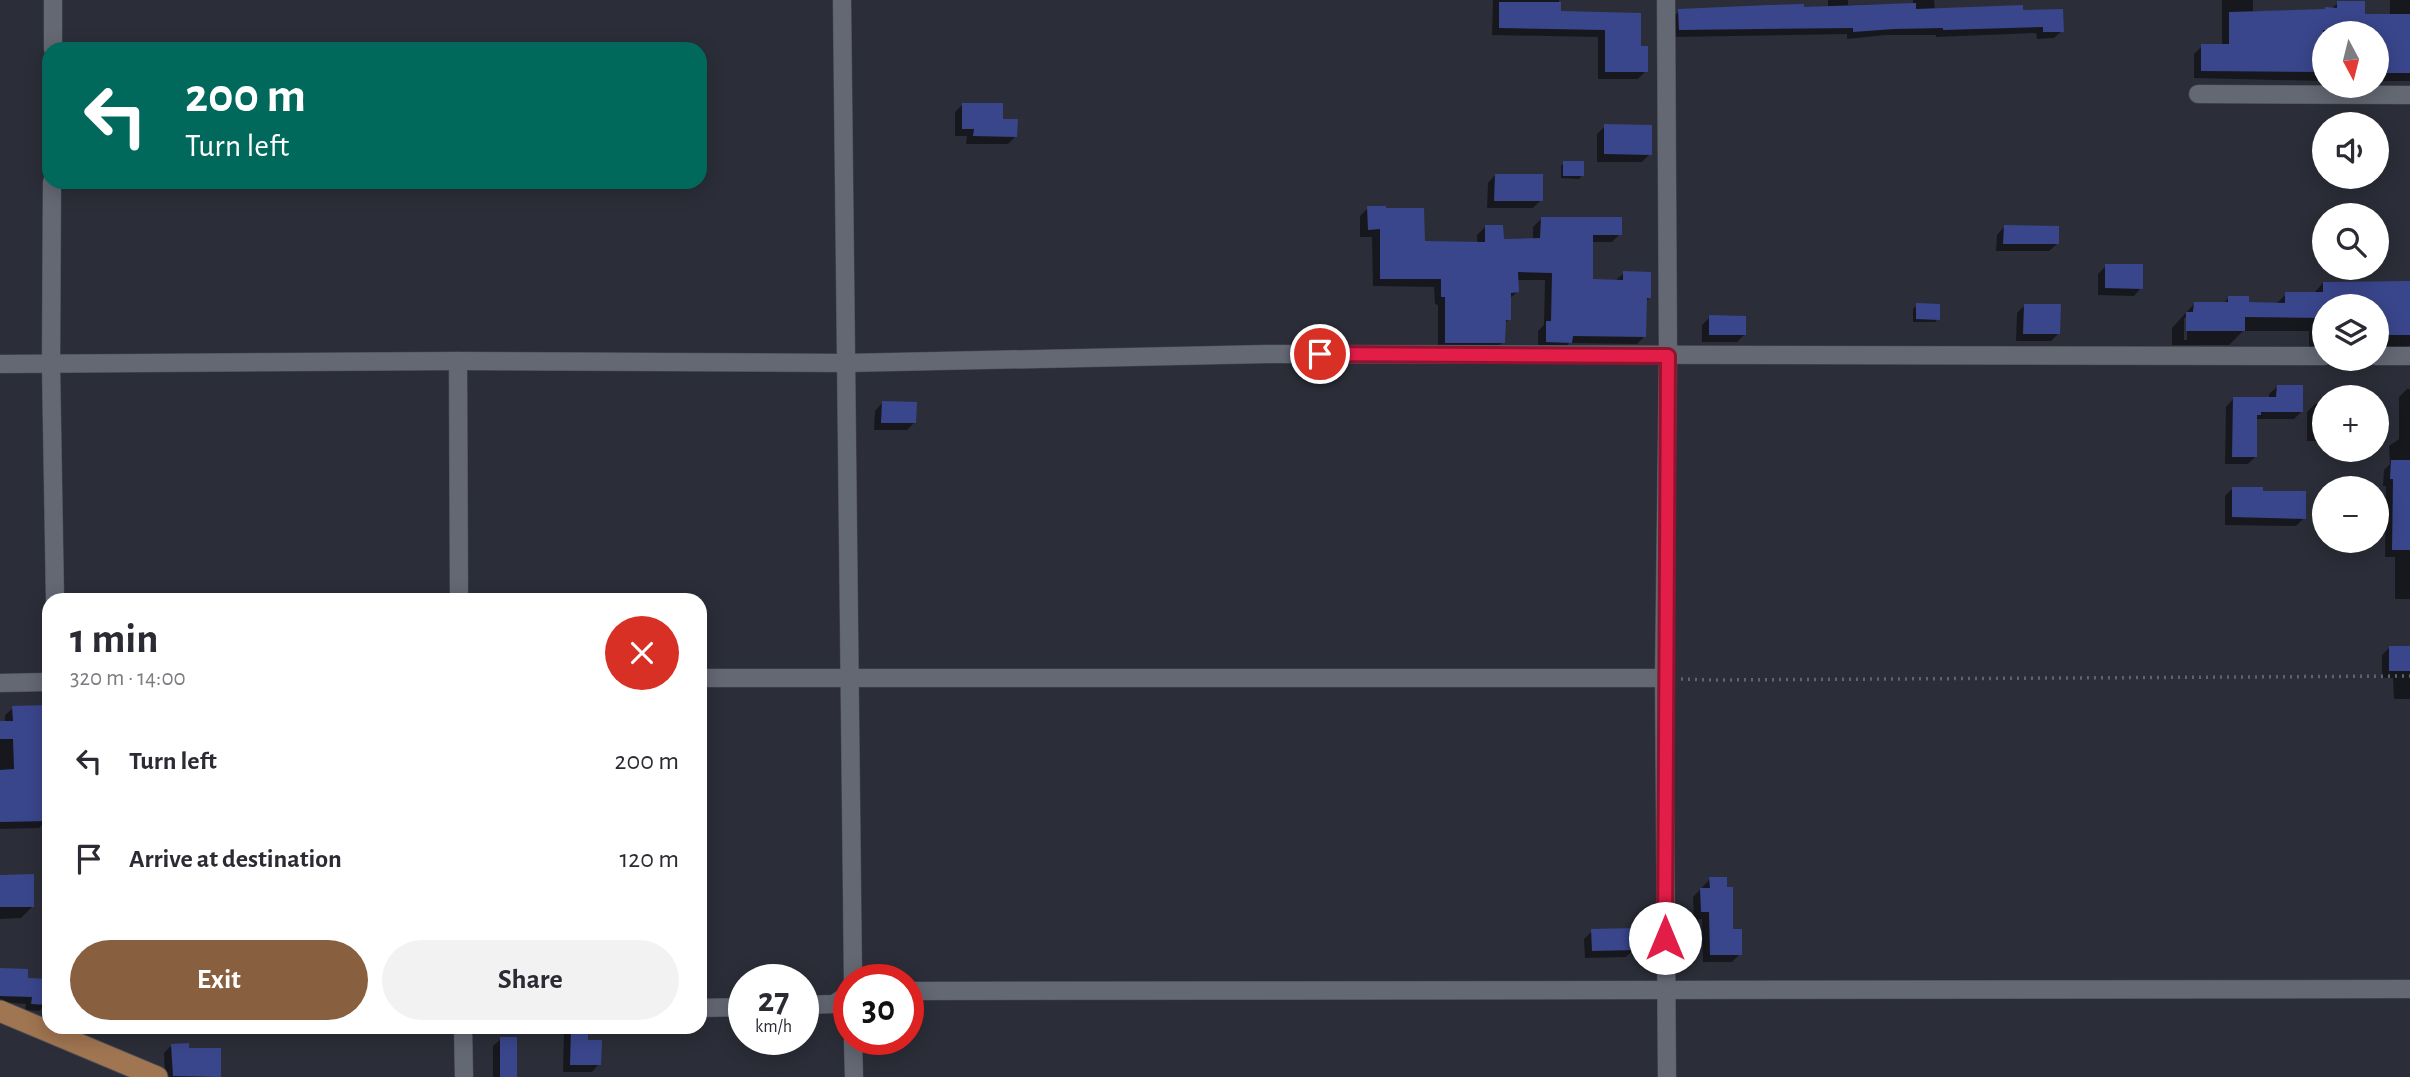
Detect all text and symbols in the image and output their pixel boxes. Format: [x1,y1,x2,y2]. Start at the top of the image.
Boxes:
north arrow [2312,21,2389,98]
map controls [2312,21,2389,553]
icon: left [70,70,161,161]
text: 200 m [185,72,306,121]
button: sound [2312,112,2389,189]
text: Turn left [185,130,289,162]
button: search [2312,203,2389,280]
button: layers [2312,294,2389,371]
pin [1290,324,1350,384]
icon: arrive [1301,335,1339,373]
button: + [2312,385,2389,462]
button: − [2312,476,2389,553]
button: close [605,616,679,690]
text: 1 min [70,618,159,660]
text: 320 m · 14:00 [70,667,186,690]
icon: left [70,742,108,780]
text: Turn left [129,748,217,774]
text: 200 m [615,748,679,774]
icon: arrive [70,840,108,878]
text: Arrive at destination [129,846,342,872]
text: 120 m [619,846,679,872]
position arrow [1628,901,1702,975]
button: Exit [70,940,368,1020]
button: Share [382,940,679,1020]
speed limit sign: 30 [833,964,924,1055]
text: 27 [758,983,789,1018]
text: km/h [755,1018,792,1036]

